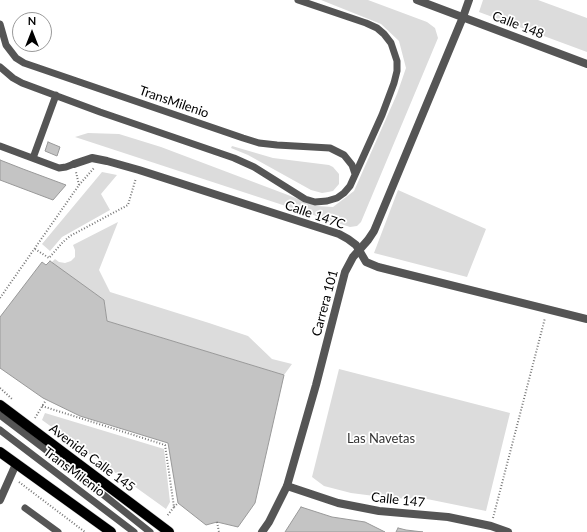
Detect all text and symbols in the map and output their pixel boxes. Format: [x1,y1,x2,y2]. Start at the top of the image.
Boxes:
street label: Calle 148 [490,8,546,42]
north arrow [12,12,52,52]
text: N [28,14,36,27]
street label: TransMilenio [137,83,211,121]
street label: Calle 147C [283,197,347,233]
street label: Carrera 101 [309,268,341,338]
street label: Avenida Calle 145 [46,421,138,495]
park label: Las Navetas [347,431,415,447]
street label: TransMilenio [40,444,108,500]
street label: Calle 147 [370,489,426,511]

